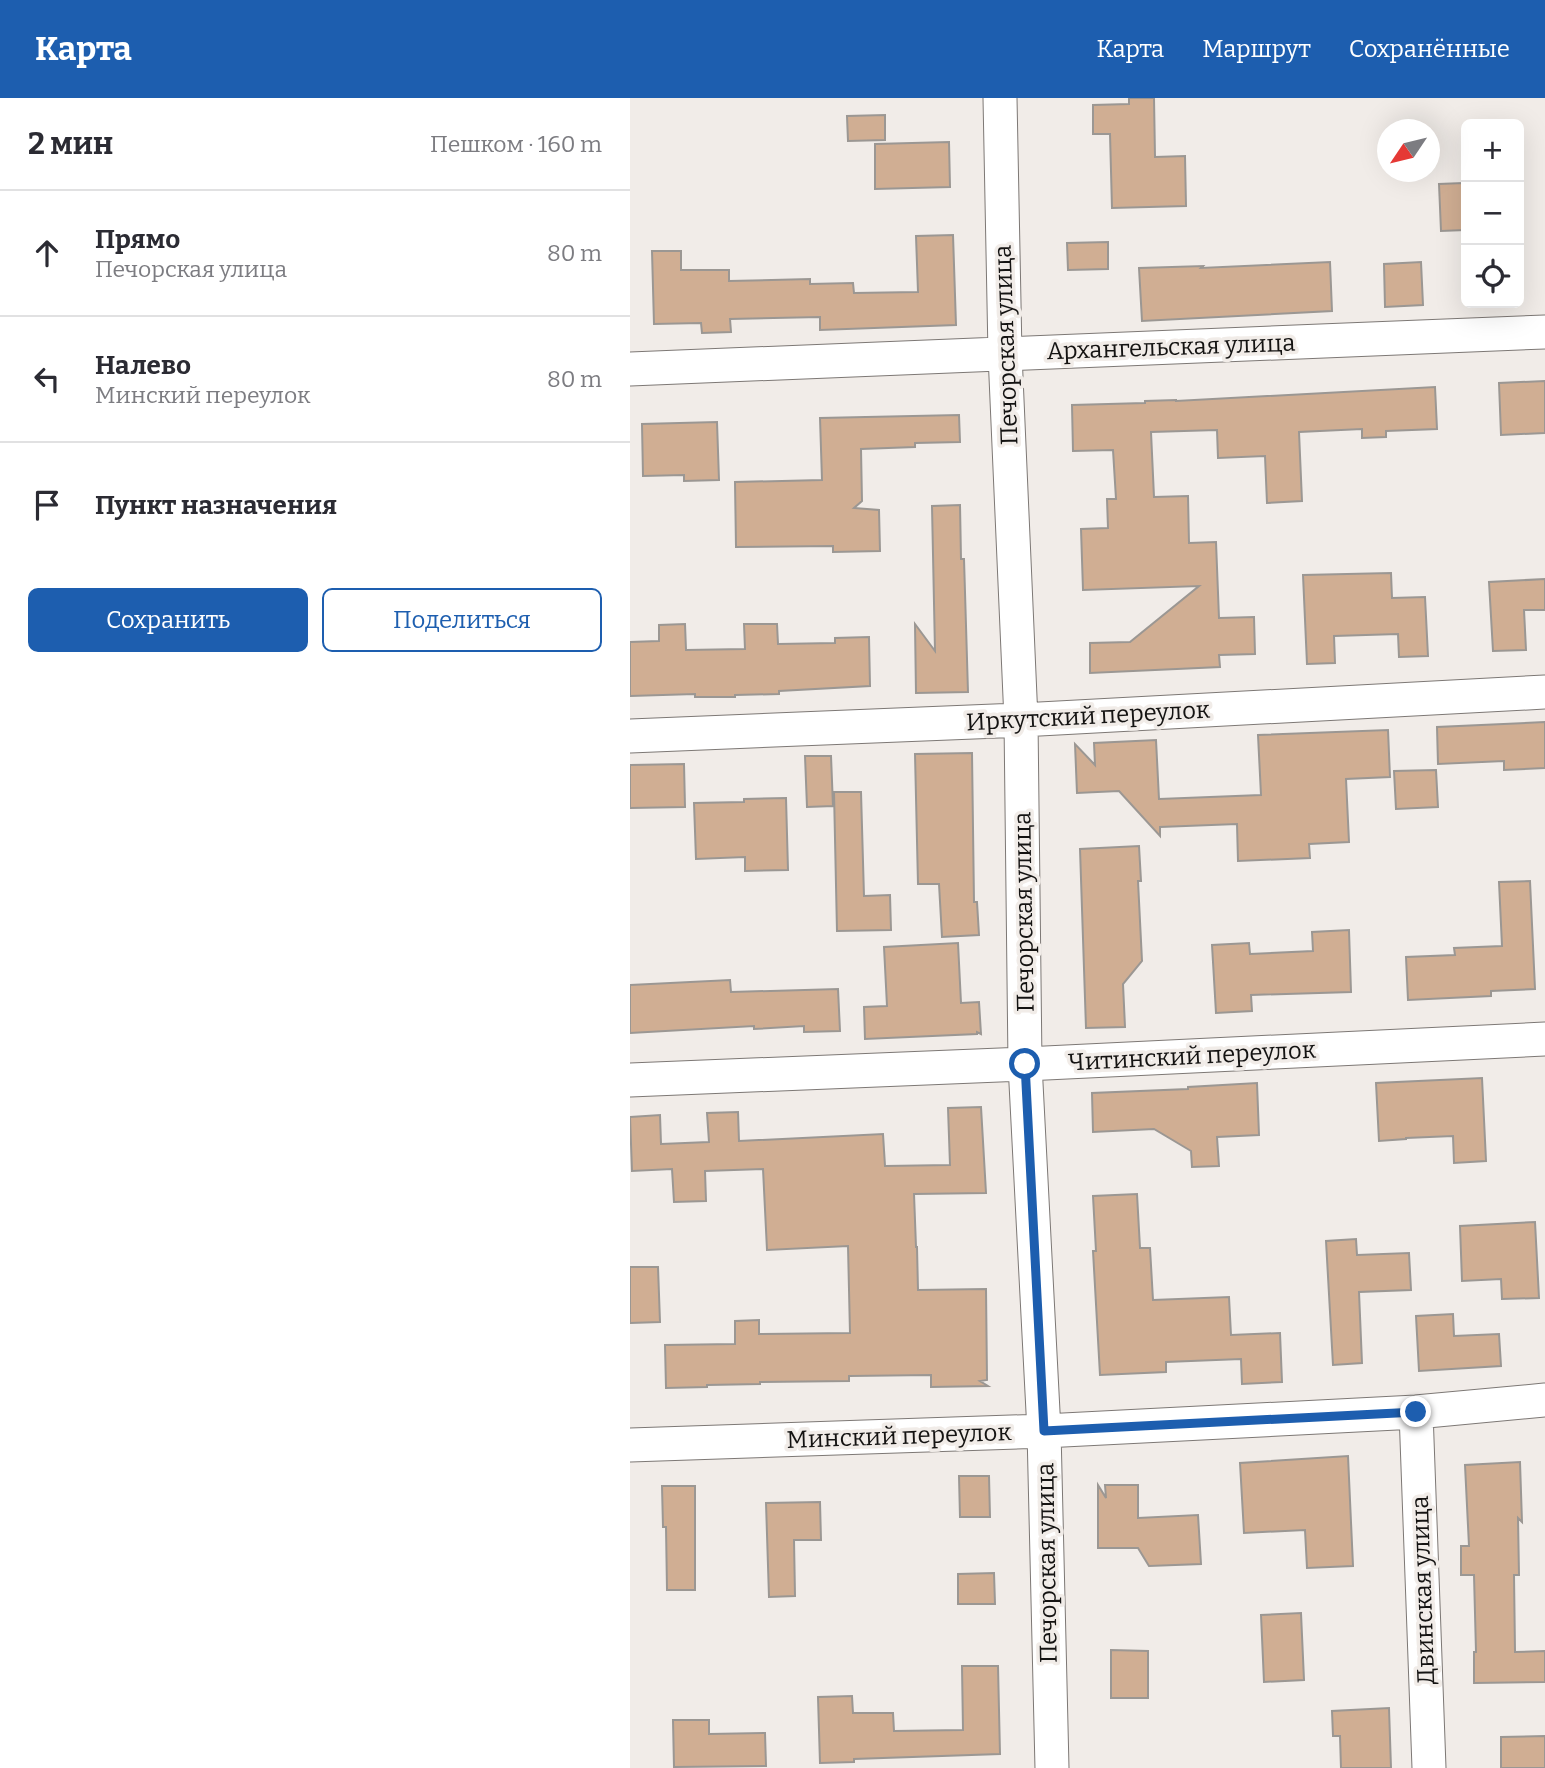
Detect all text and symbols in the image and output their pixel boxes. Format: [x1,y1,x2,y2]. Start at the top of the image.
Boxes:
text: Карта [35,29,132,69]
text: Карта [1096,35,1164,63]
text: Маршрут [1202,35,1311,63]
text: Сохранённые [1349,35,1510,63]
north arrow [1377,119,1440,182]
map controls [1461,119,1524,308]
button: + [1461,119,1524,182]
text: 2 мин [28,126,113,162]
text: Пешком · 160 m [430,130,602,158]
button: − [1461,182,1524,245]
text: Прямо [95,224,180,255]
icon: ahead [28,234,66,272]
text: 80 m [547,239,602,267]
street label: Печорская улица [989,244,1023,446]
button: locate [1461,245,1524,308]
text: Печорская улица [95,255,287,283]
street label: Архангельская улица [1046,329,1296,365]
text: Налево [95,350,191,381]
icon: left [28,360,66,398]
text: 80 m [547,365,602,393]
text: Минский переулок [95,381,311,409]
icon: arrive [28,486,66,524]
text: Пункт назначения [95,490,337,521]
button: Сохранить [28,588,308,652]
button: Поделиться [322,588,602,652]
street label: Иркутский переулок [965,696,1211,736]
street label: Печорская улица [1008,812,1040,1012]
street label: Читинский переулок [1067,1036,1317,1076]
route start [1009,1048,1040,1079]
route end [1400,1396,1431,1427]
street label: Минский переулок [786,1418,1012,1454]
street label: Печорская улица [1031,1463,1063,1663]
street label: Двинская улица [1406,1495,1440,1685]

